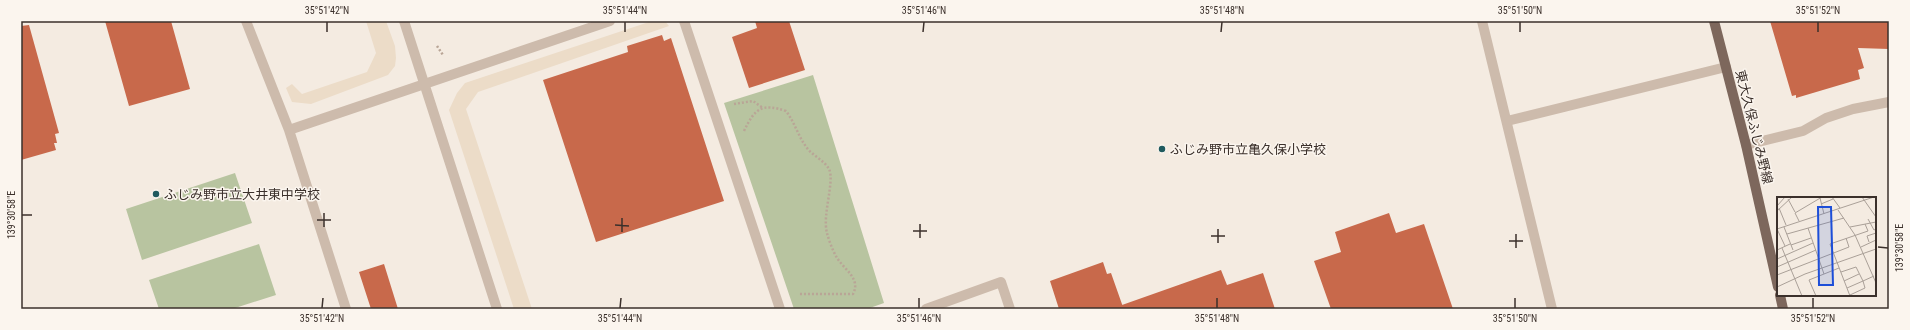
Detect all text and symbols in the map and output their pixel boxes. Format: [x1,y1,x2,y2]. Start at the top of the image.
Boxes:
text: 35°51'42"N [305,5,349,16]
text: 35°51'44"N [603,5,647,16]
text: 35°51'46"N [902,5,946,16]
text: 35°51'48"N [1200,5,1244,16]
text: 35°51'50"N [1498,5,1542,16]
text: 35°51'52"N [1796,5,1840,16]
street label: 東大久保ふじみ野線 [1733,68,1775,186]
place label: ふじみ野市立亀久保小学校 [1170,142,1326,157]
marker: ふじみ野市立亀久保小学校 [1157,144,1167,154]
place label: ふじみ野市立大井東中学校 [164,187,320,202]
marker: ふじみ野市立大井東中学校 [151,189,161,199]
text: 139°30'58"E [6,191,17,239]
inset map [1777,197,1876,296]
text: 139°30'58"E [1894,224,1905,272]
text: 35°51'42"N [300,313,344,324]
text: 35°51'44"N [598,313,642,324]
text: 35°51'46"N [897,313,941,324]
text: 35°51'48"N [1195,313,1239,324]
text: 35°51'50"N [1493,313,1537,324]
text: 35°51'52"N [1791,313,1835,324]

